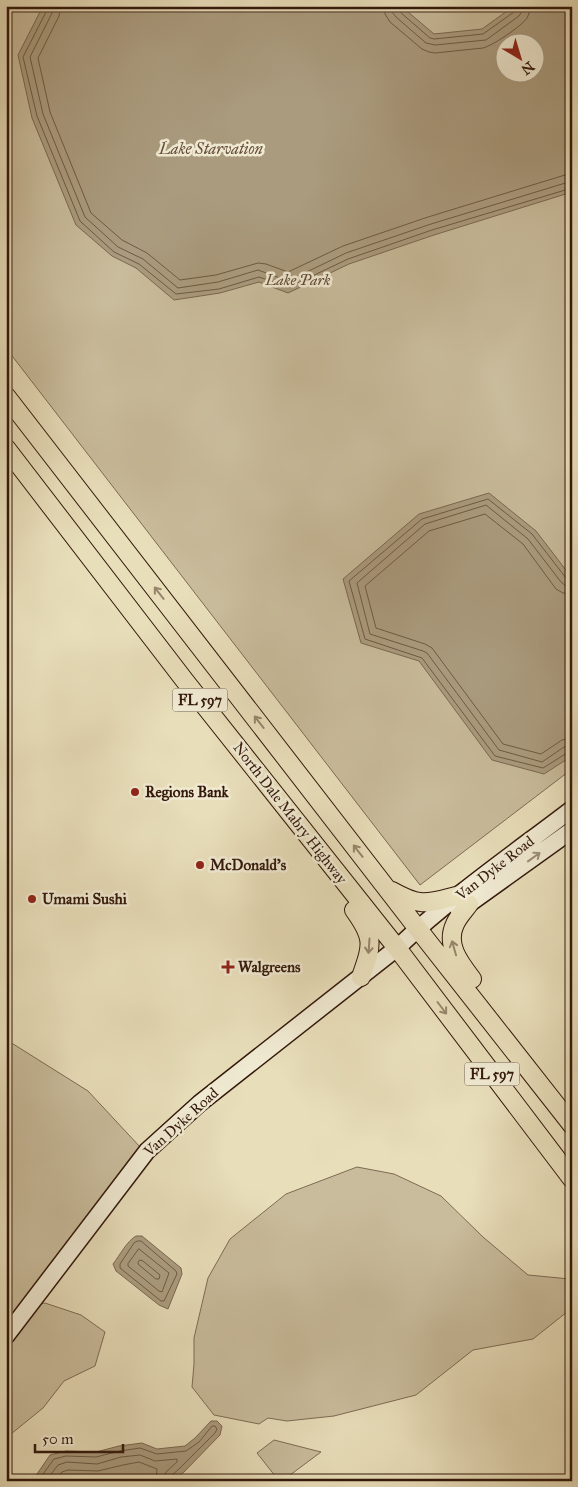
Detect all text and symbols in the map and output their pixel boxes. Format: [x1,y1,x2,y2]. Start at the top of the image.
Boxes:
north arrow [496,32,546,82]
text: N [518,57,538,78]
water label: Lake Starvation [158,139,264,158]
park label: Lake Park [265,271,331,289]
one-way arrow [154,587,165,600]
road number: FL 597 [172,688,228,712]
one-way arrow [253,716,264,729]
street label: North Dale Mabry Highway [229,739,351,888]
place label: Regions Bank [145,783,230,802]
marker: Regions Bank [129,786,141,798]
street label: Van Dyke Road [452,832,538,905]
one-way arrow [353,844,364,857]
one-way arrow [527,852,541,862]
place label: McDonald's [210,856,287,874]
marker: McDonald's [194,859,206,871]
place label: Umami Sushi [42,890,128,908]
marker: Umami Sushi [26,893,38,905]
one-way arrow [364,938,374,954]
one-way arrow [449,941,458,957]
place label: Walgreens [238,958,301,977]
marker: Walgreens [222,961,234,973]
one-way arrow [437,1001,447,1015]
road number: FL 597 [464,1062,520,1086]
street label: Van Dyke Road [139,1084,222,1161]
scale bar [35,1422,122,1454]
text: 50 m [42,1430,74,1448]

